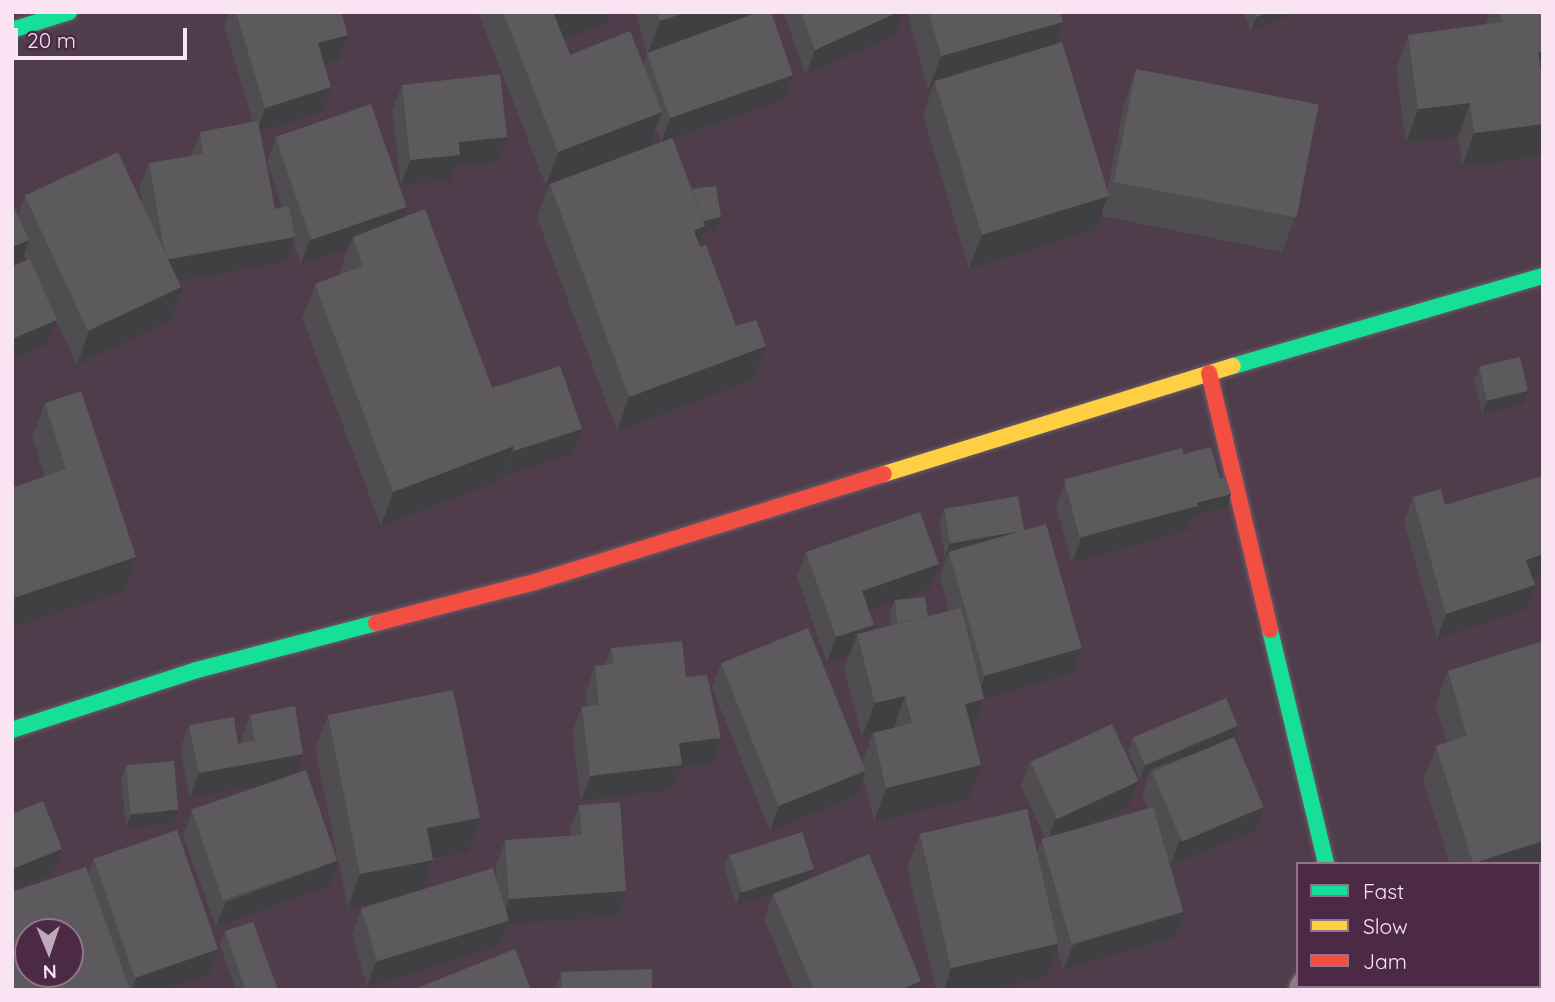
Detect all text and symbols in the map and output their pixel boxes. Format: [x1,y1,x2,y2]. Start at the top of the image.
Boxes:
scale bar [18,14,191,58]
text: 20 m [27,27,76,53]
legend [1296,862,1541,988]
text: Fast [1363,878,1404,904]
text: Slow [1363,913,1408,939]
north arrow [14,918,84,988]
text: Jam [1363,948,1407,974]
text: N [42,960,57,984]

